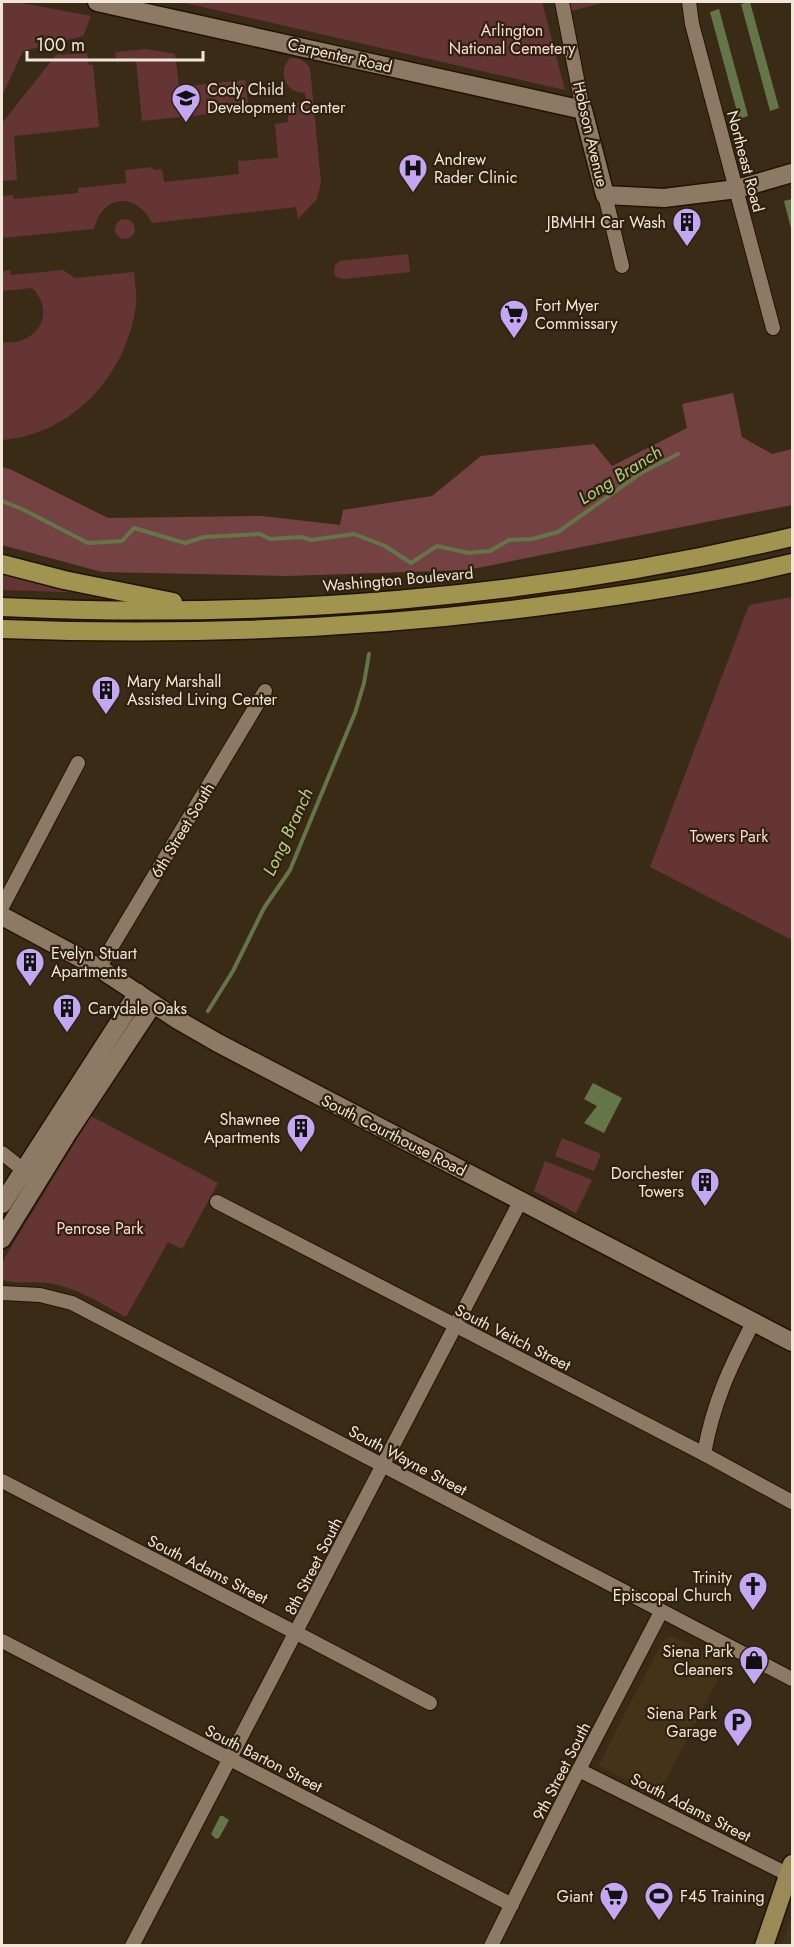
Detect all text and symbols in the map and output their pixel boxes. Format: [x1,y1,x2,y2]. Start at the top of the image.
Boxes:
park label: Arlington National Cemetery [449,19,576,60]
scale bar [27,24,202,62]
text: 100 m [36,32,85,58]
street label: Carpenter Road [285,32,395,79]
place label: Cody Child Development Center [207,78,346,119]
street label: Hobson Avenue [567,79,614,189]
school or university icon: Cody Child Development Center [170,82,202,124]
street label: Northeast Road [721,108,770,215]
place label: Andrew Rader Clinic [434,148,517,189]
hospital icon: Andrew Rader Clinic [397,152,429,194]
building icon: JBMHH Car Wash [671,206,703,248]
place label: JBMHH Car Wash [545,211,666,234]
place label: Fort Myer Commissary [535,294,618,335]
supermarket icon: Fort Myer Commissary [498,298,530,340]
water label: Long Branch [573,439,667,511]
street label: Washington Boulevard [322,561,474,598]
place label: Mary Marshall Assisted Living Center [127,670,278,711]
building icon: Mary Marshall Assisted Living Center [90,674,122,716]
street label: 6th Street South [145,778,220,882]
water label: Long Branch [256,784,320,880]
park label: Towers Park [690,825,769,848]
place label: Evelyn Stuart Apartments [51,942,137,983]
building icon: Evelyn Stuart Apartments [14,946,46,988]
building icon: Carydale Oaks [51,992,83,1034]
place label: Carydale Oaks [88,997,187,1020]
street label: South Courthouse Road [317,1089,470,1182]
place label: Shawnee Apartments [204,1108,280,1149]
building icon: Shawnee Apartments [285,1112,317,1154]
place label: Dorchester Towers [611,1162,685,1203]
building icon: Dorchester Towers [689,1166,721,1208]
park label: Penrose Park [57,1217,144,1240]
street label: South Veitch Street [451,1298,575,1377]
street label: South Wayne Street [344,1419,471,1502]
street label: 8th Street South [279,1513,348,1619]
street label: South Adams Street [144,1529,272,1610]
place label: Trinity Episcopal Church [613,1566,733,1607]
church icon: Trinity Episcopal Church [737,1570,769,1612]
place label: Siena Park Cleaners [662,1640,734,1681]
shop icon: Siena Park Cleaners [738,1644,770,1686]
place label: Siena Park Garage [646,1702,718,1743]
parking icon: Siena Park Garage [722,1706,754,1748]
street label: 9th Street South [527,1718,596,1824]
street label: South Barton Street [201,1719,327,1798]
street label: South Adams Street [627,1767,755,1848]
supermarket icon: Giant [598,1880,630,1922]
sports icon: F45 Training [643,1880,675,1922]
place label: Giant [557,1885,593,1908]
place label: F45 Training [680,1885,765,1908]

